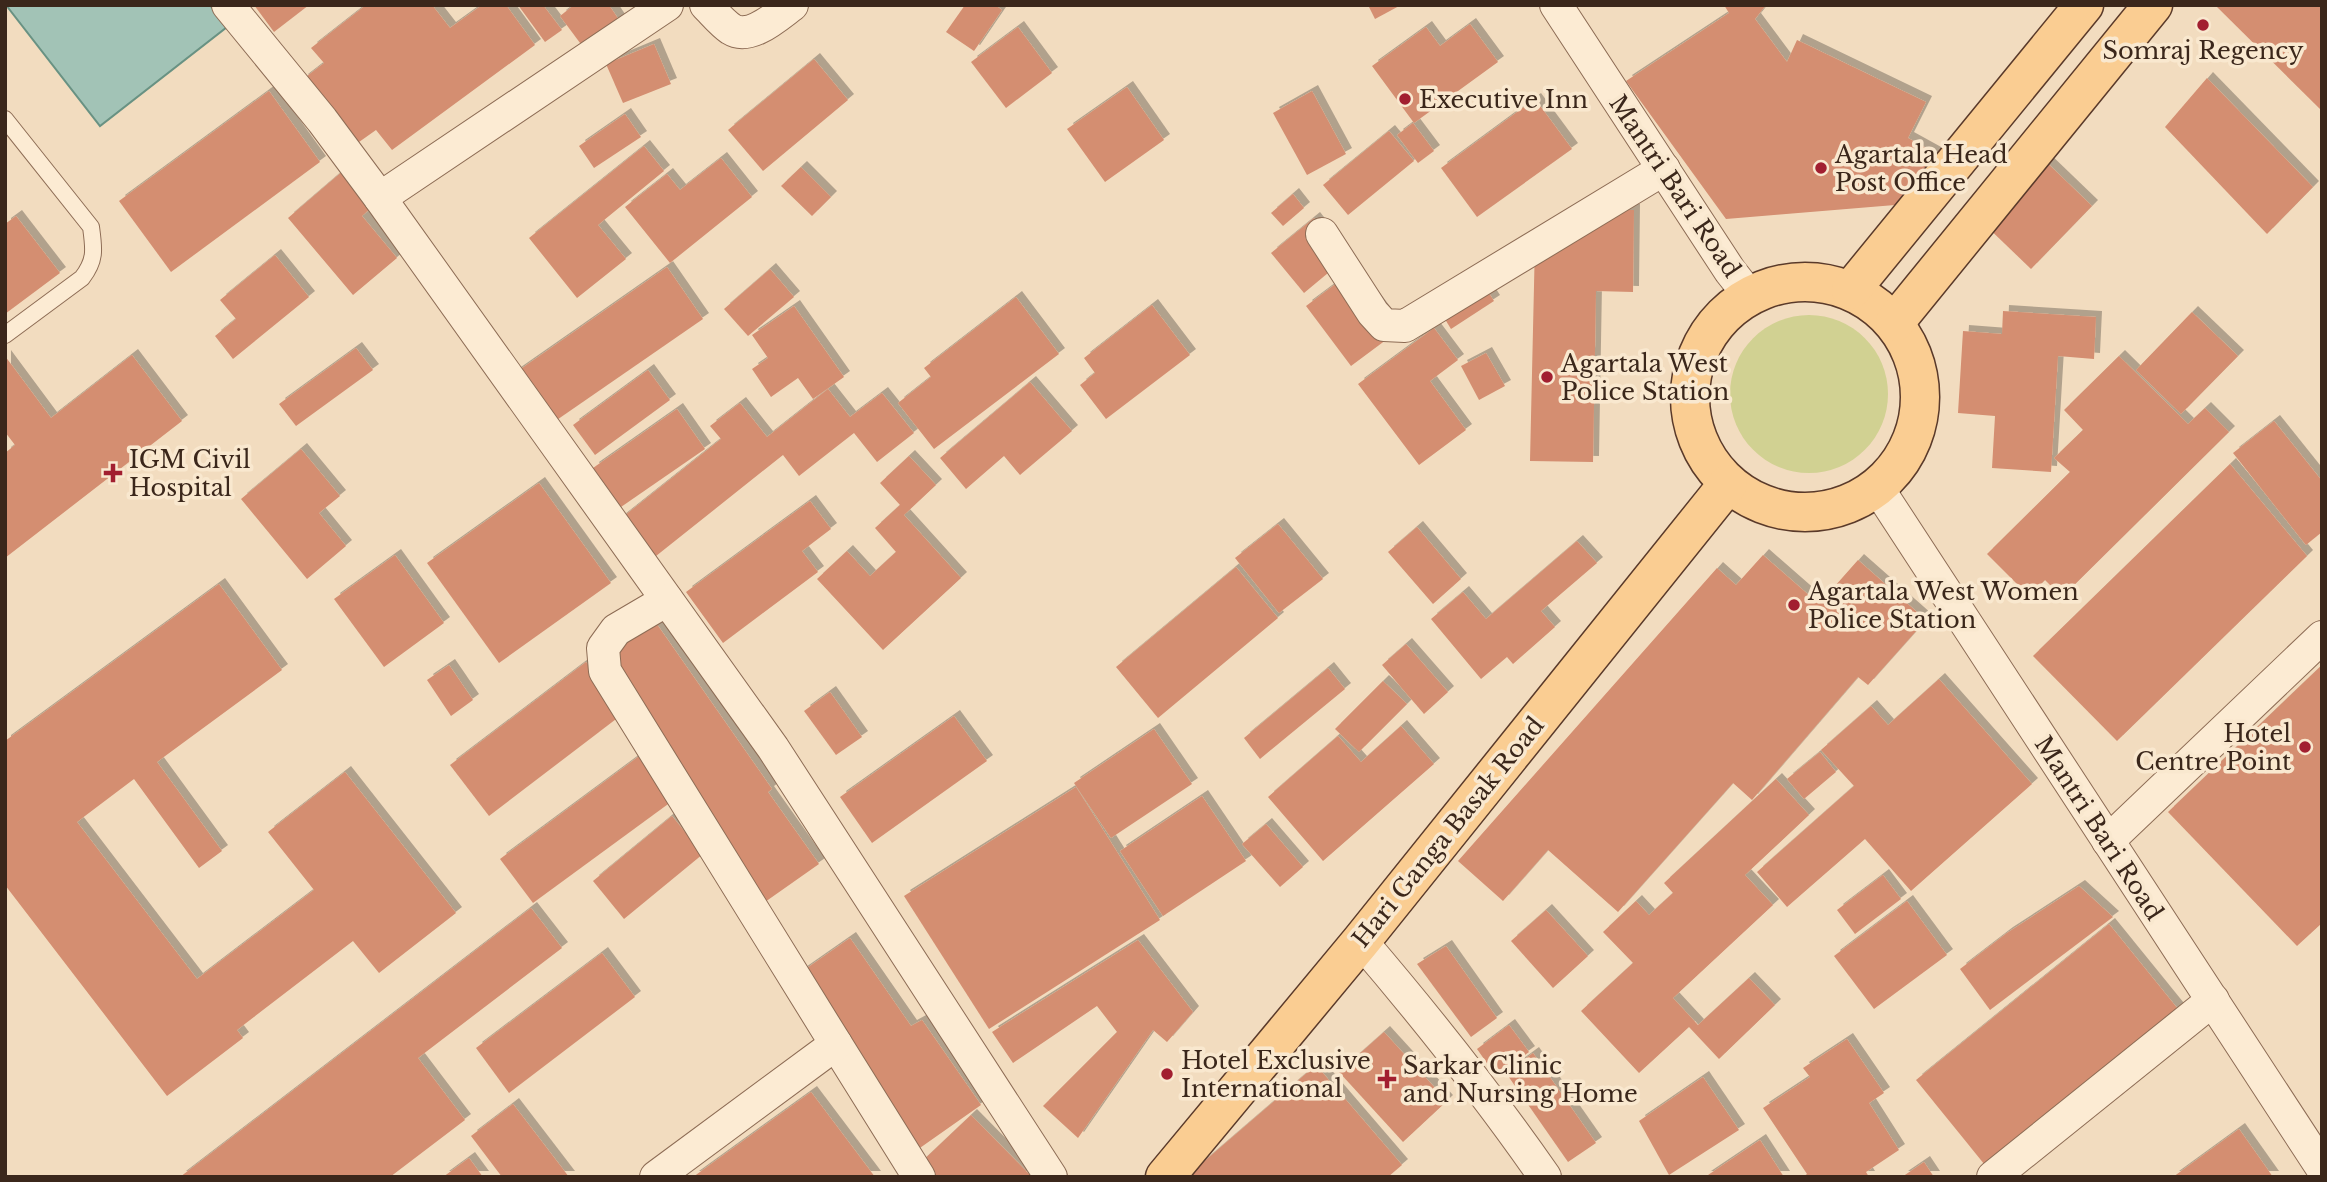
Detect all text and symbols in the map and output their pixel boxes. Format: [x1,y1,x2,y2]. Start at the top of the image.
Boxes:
marker: Somraj Regency [2195,17,2211,33]
place label: Somraj Regency [2102,36,2304,65]
place label: Executive Inn [1419,85,1588,114]
street label: Mantri Bari Road [1603,89,1747,283]
marker: Executive Inn [1397,91,1413,107]
place label: Agartala Head Post Office [1834,140,2008,197]
marker: Agartala Head Post Office [1813,160,1829,176]
place label: Agartala West Police Station [1560,349,1729,406]
marker: Agartala West Police Station [1539,369,1555,385]
place label: IGM Civil Hospital [129,445,251,502]
marker: IGM Civil Hospital [103,463,123,483]
place label: Agartala West Women Police Station [1807,577,2079,634]
marker: Agartala West Women Police Station [1786,597,1802,613]
street label: Hari Ganga Basak Road [1346,711,1550,953]
place label: Hotel Centre Point [2135,719,2291,776]
street label: Mantri Bari Road [2029,731,2169,925]
marker: Hotel Centre Point [2297,739,2313,755]
place label: Hotel Exclusive International [1181,1046,1371,1103]
place label: Sarkar Clinic and Nursing Home [1403,1051,1638,1108]
marker: Hotel Exclusive International [1159,1066,1175,1082]
marker: Sarkar Clinic and Nursing Home [1377,1069,1397,1089]

